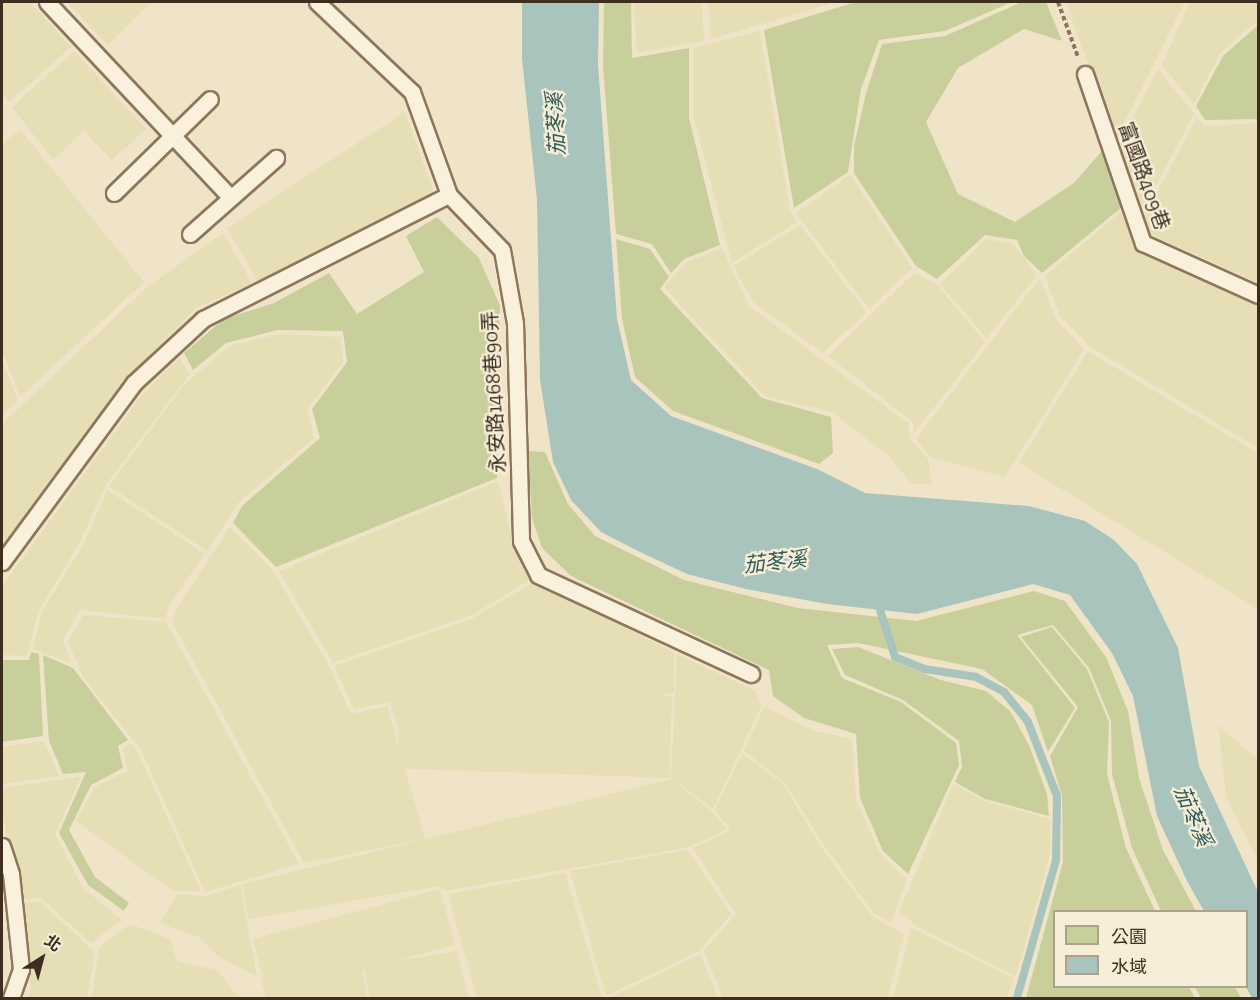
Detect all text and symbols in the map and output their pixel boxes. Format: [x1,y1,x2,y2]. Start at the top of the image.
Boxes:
water label: 茄苳溪 [542,92,570,156]
street label: 富國路409巷 [1113,119,1175,233]
street label: 永安路1468巷90弄 [478,310,510,474]
water label: 茄苳溪 [742,546,808,578]
water label: 茄苳溪 [1169,782,1217,850]
legend [1053,910,1248,988]
text: 公園 [1111,926,1147,948]
north arrow [12,928,72,988]
text: 北 [41,931,65,955]
text: 水域 [1111,956,1147,978]

